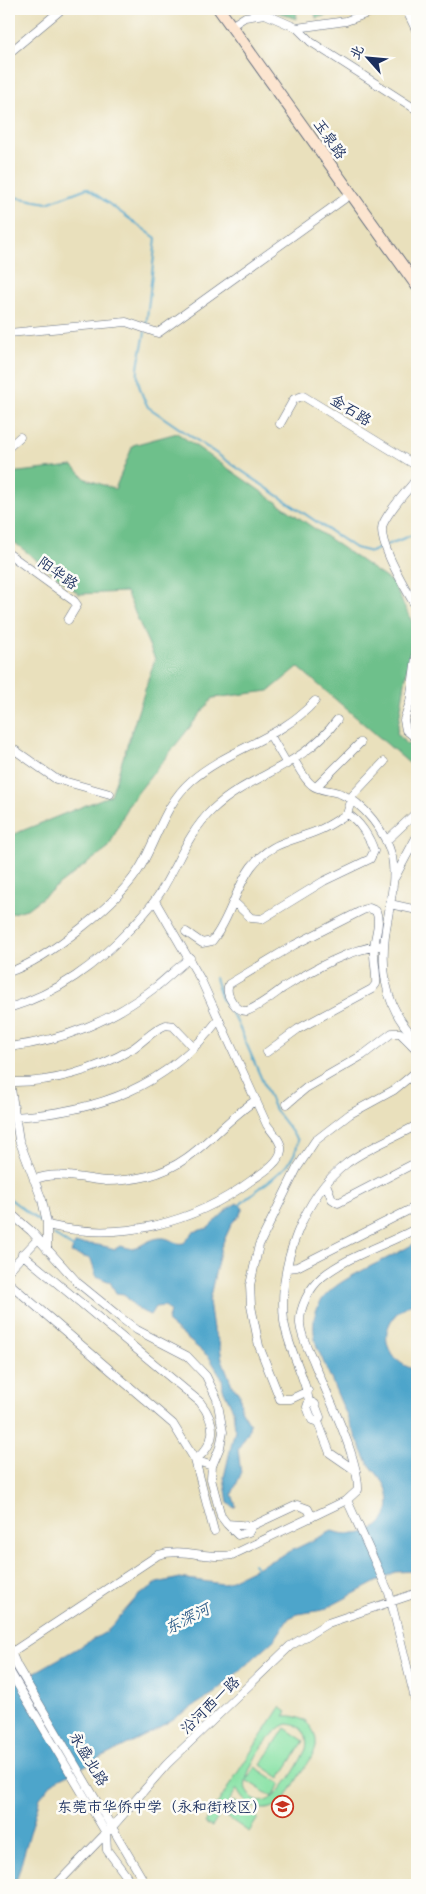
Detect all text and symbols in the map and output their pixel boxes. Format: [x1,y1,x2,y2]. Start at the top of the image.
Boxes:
north arrow [344,32,394,82]
text: 北 [344,41,368,62]
street label: 玉泉路 [310,114,352,163]
street label: 金石路 [327,389,376,430]
street label: 阳华路 [34,551,83,593]
water label: 东深河 [161,1596,216,1638]
street label: 沿河西一路 [175,1671,243,1738]
street label: 永盛北路 [66,1728,114,1789]
school or university icon: 东莞市华侨中学（永和街校区） [271,1795,295,1819]
place label: 东莞市华侨中学（永和街校区） [57,1796,267,1816]

